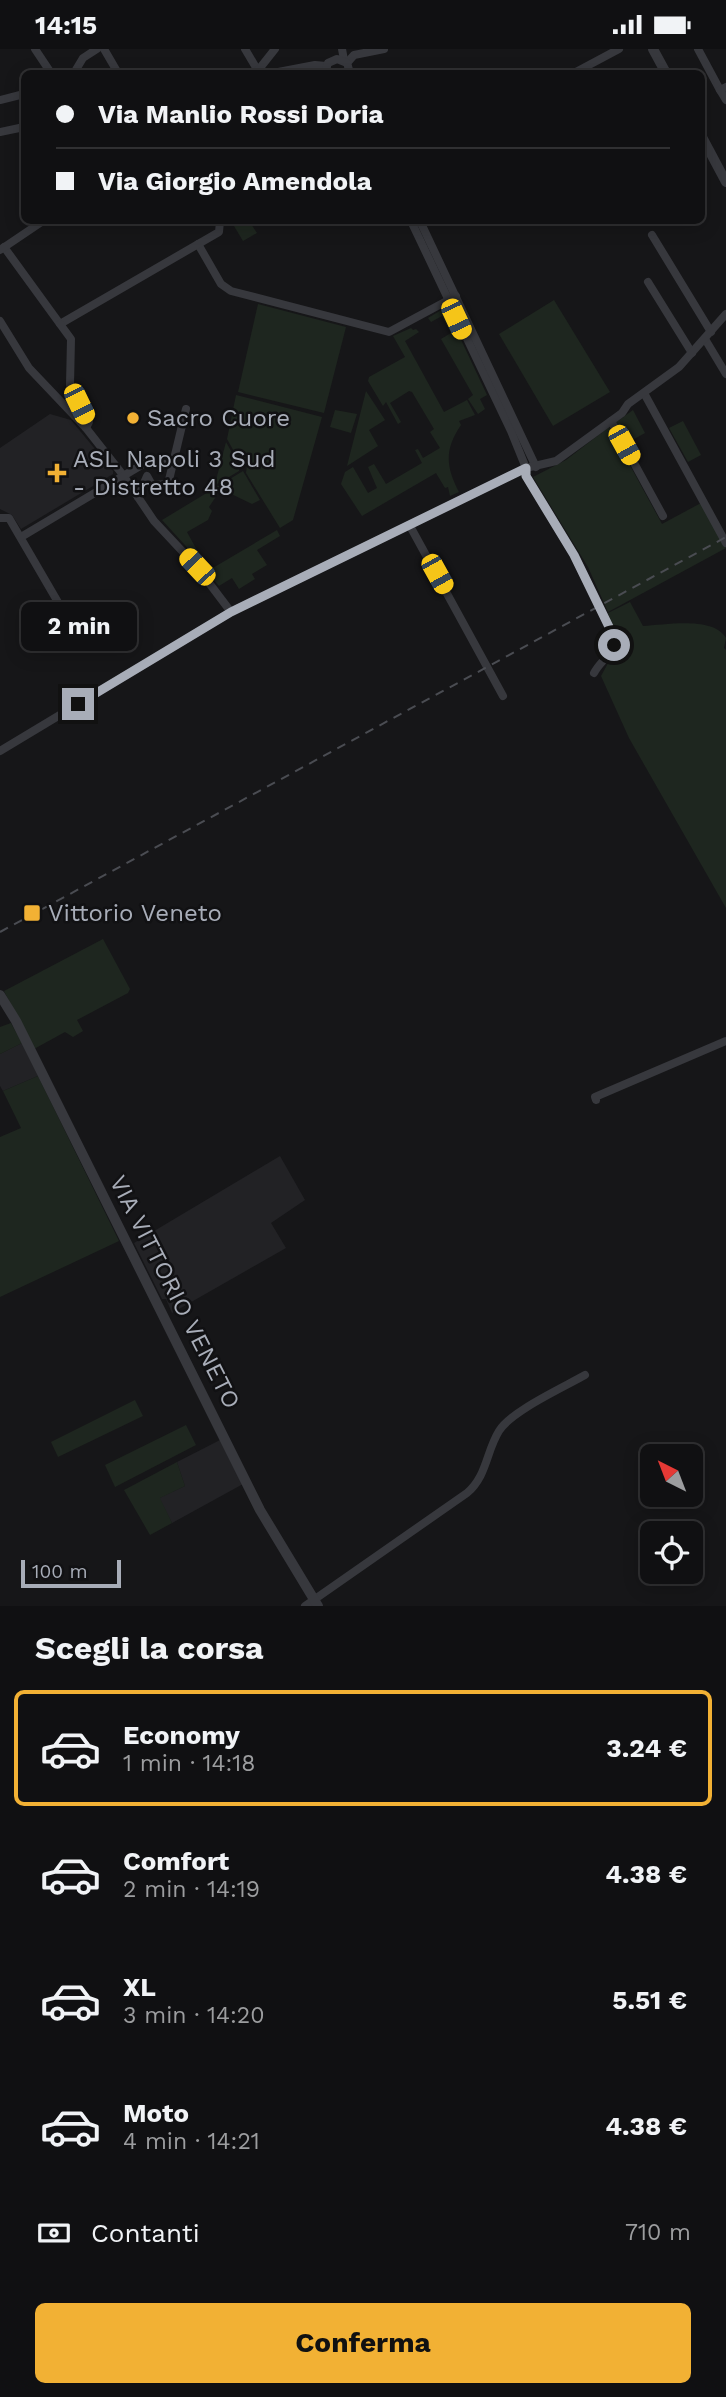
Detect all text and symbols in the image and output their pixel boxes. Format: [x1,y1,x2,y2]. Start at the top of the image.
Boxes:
text: 14:15 [35,10,97,40]
text: Via Manlio Rossi Doria [98,99,384,129]
text: Via Giorgio Amendola [98,166,372,196]
car [438,296,475,342]
car [61,381,98,427]
place label: Sacro Cuore [147,404,290,432]
marker: Sacro Cuore [125,410,141,426]
car [605,422,644,468]
place label: ASL Napoli 3 Sud - Distretto 48 [73,445,276,501]
marker: ASL Napoli 3 Sud - Distretto 48 [47,463,67,483]
car [175,544,220,590]
car [418,551,457,597]
callout: 2 min [20,603,136,651]
text: 2 min [48,613,110,640]
route start [598,629,630,661]
route end [62,688,94,720]
place label: Vittorio Veneto [48,899,222,927]
marker: Vittorio Veneto [22,903,42,923]
street label: VIA VITTORIO VENETO [104,1171,246,1413]
north arrow [640,1444,704,1507]
map controls [640,1444,703,1584]
button: locate [640,1521,703,1584]
scale bar [21,1557,121,1589]
text: 100 m [32,1560,88,1583]
text: Scegli la corsa [35,1629,264,1667]
icon: car [39,1717,102,1780]
text: Economy [123,1720,240,1750]
text: 3.24 € [606,1733,687,1763]
text: 1 min · 14:18 [123,1750,255,1777]
icon: car [39,1843,102,1906]
text: Comfort [123,1846,229,1876]
text: 4.38 € [605,1859,687,1889]
text: 2 min · 14:19 [123,1876,260,1903]
icon: car [39,1969,102,2032]
text: XL [123,1972,156,2002]
text: 5.51 € [612,1985,687,2015]
text: 3 min · 14:20 [123,2002,265,2029]
icon: car [39,2095,102,2158]
text: Moto [123,2098,189,2128]
text: 4.38 € [605,2111,687,2141]
text: 4 min · 14:21 [123,2128,260,2155]
icon: cash [35,2214,73,2252]
text: Contanti [91,2218,200,2248]
text: 710 m [625,2219,691,2246]
button: Conferma [35,2303,691,2383]

